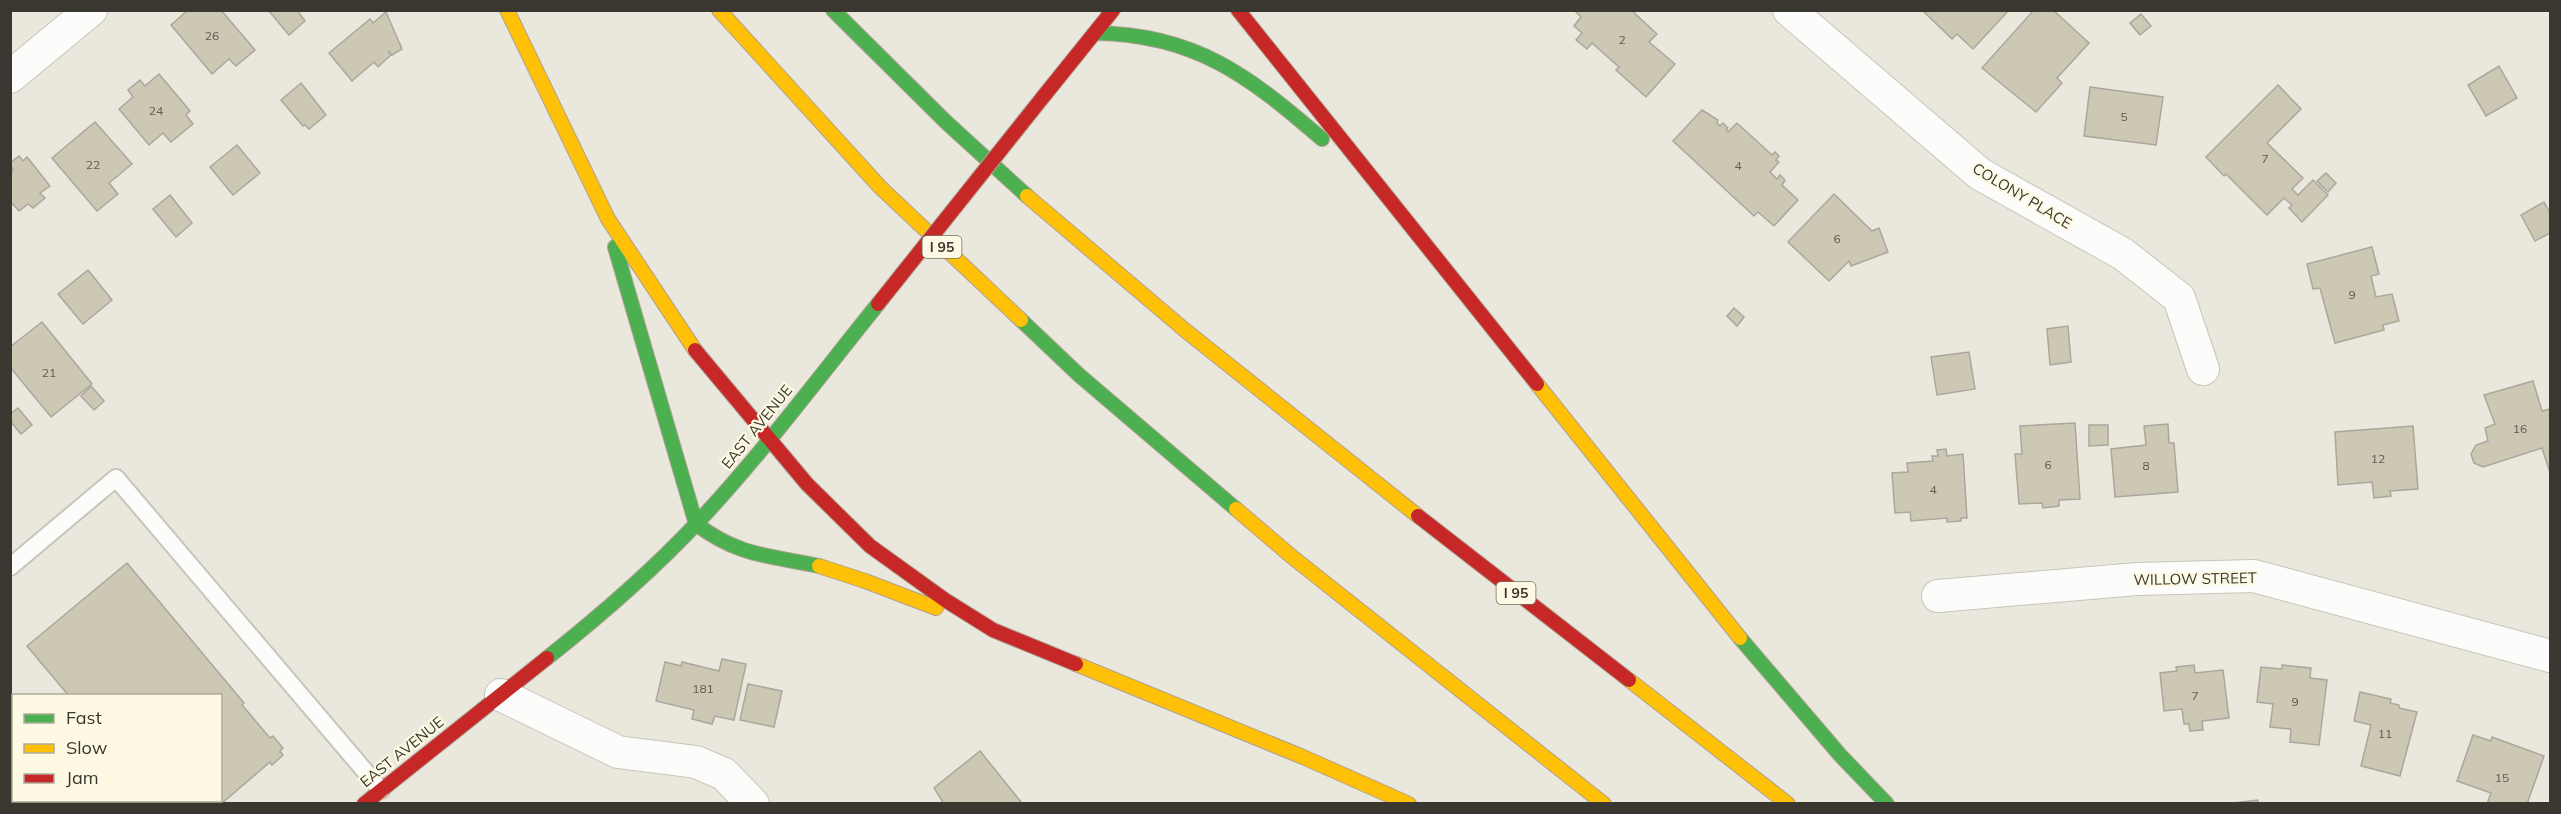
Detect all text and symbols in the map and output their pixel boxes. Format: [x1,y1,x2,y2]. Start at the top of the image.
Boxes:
house number: 26 [205,28,219,43]
house number: 2 [1618,32,1626,47]
house number: 24 [149,103,163,118]
house number: 5 [2120,109,2128,124]
house number: 7 [2261,151,2269,166]
house number: 22 [86,157,100,172]
house number: 4 [1734,158,1742,173]
street label: COLONY PLACE [1969,158,2076,233]
house number: 6 [1833,231,1841,246]
road number: I 95 [922,236,962,258]
house number: 9 [2348,287,2356,302]
house number: 21 [42,365,56,380]
street label: EAST AVENUE [717,381,796,472]
house number: 16 [2513,421,2527,436]
house number: 12 [2371,451,2385,466]
house number: 6 [2044,457,2052,472]
house number: 8 [2142,458,2150,473]
house number: 4 [1929,482,1937,497]
street label: WILLOW STREET [2133,568,2257,589]
road number: I 95 [1496,582,1536,604]
house number: 181 [692,681,714,696]
house number: 7 [2191,688,2199,703]
legend [12,694,222,802]
house number: 9 [2291,694,2299,709]
text: Fast [66,706,102,729]
street label: EAST AVENUE [356,712,447,791]
house number: 11 [2378,726,2392,741]
text: Slow [66,736,108,759]
text: Jam [66,766,99,789]
house number: 15 [2495,770,2509,785]

